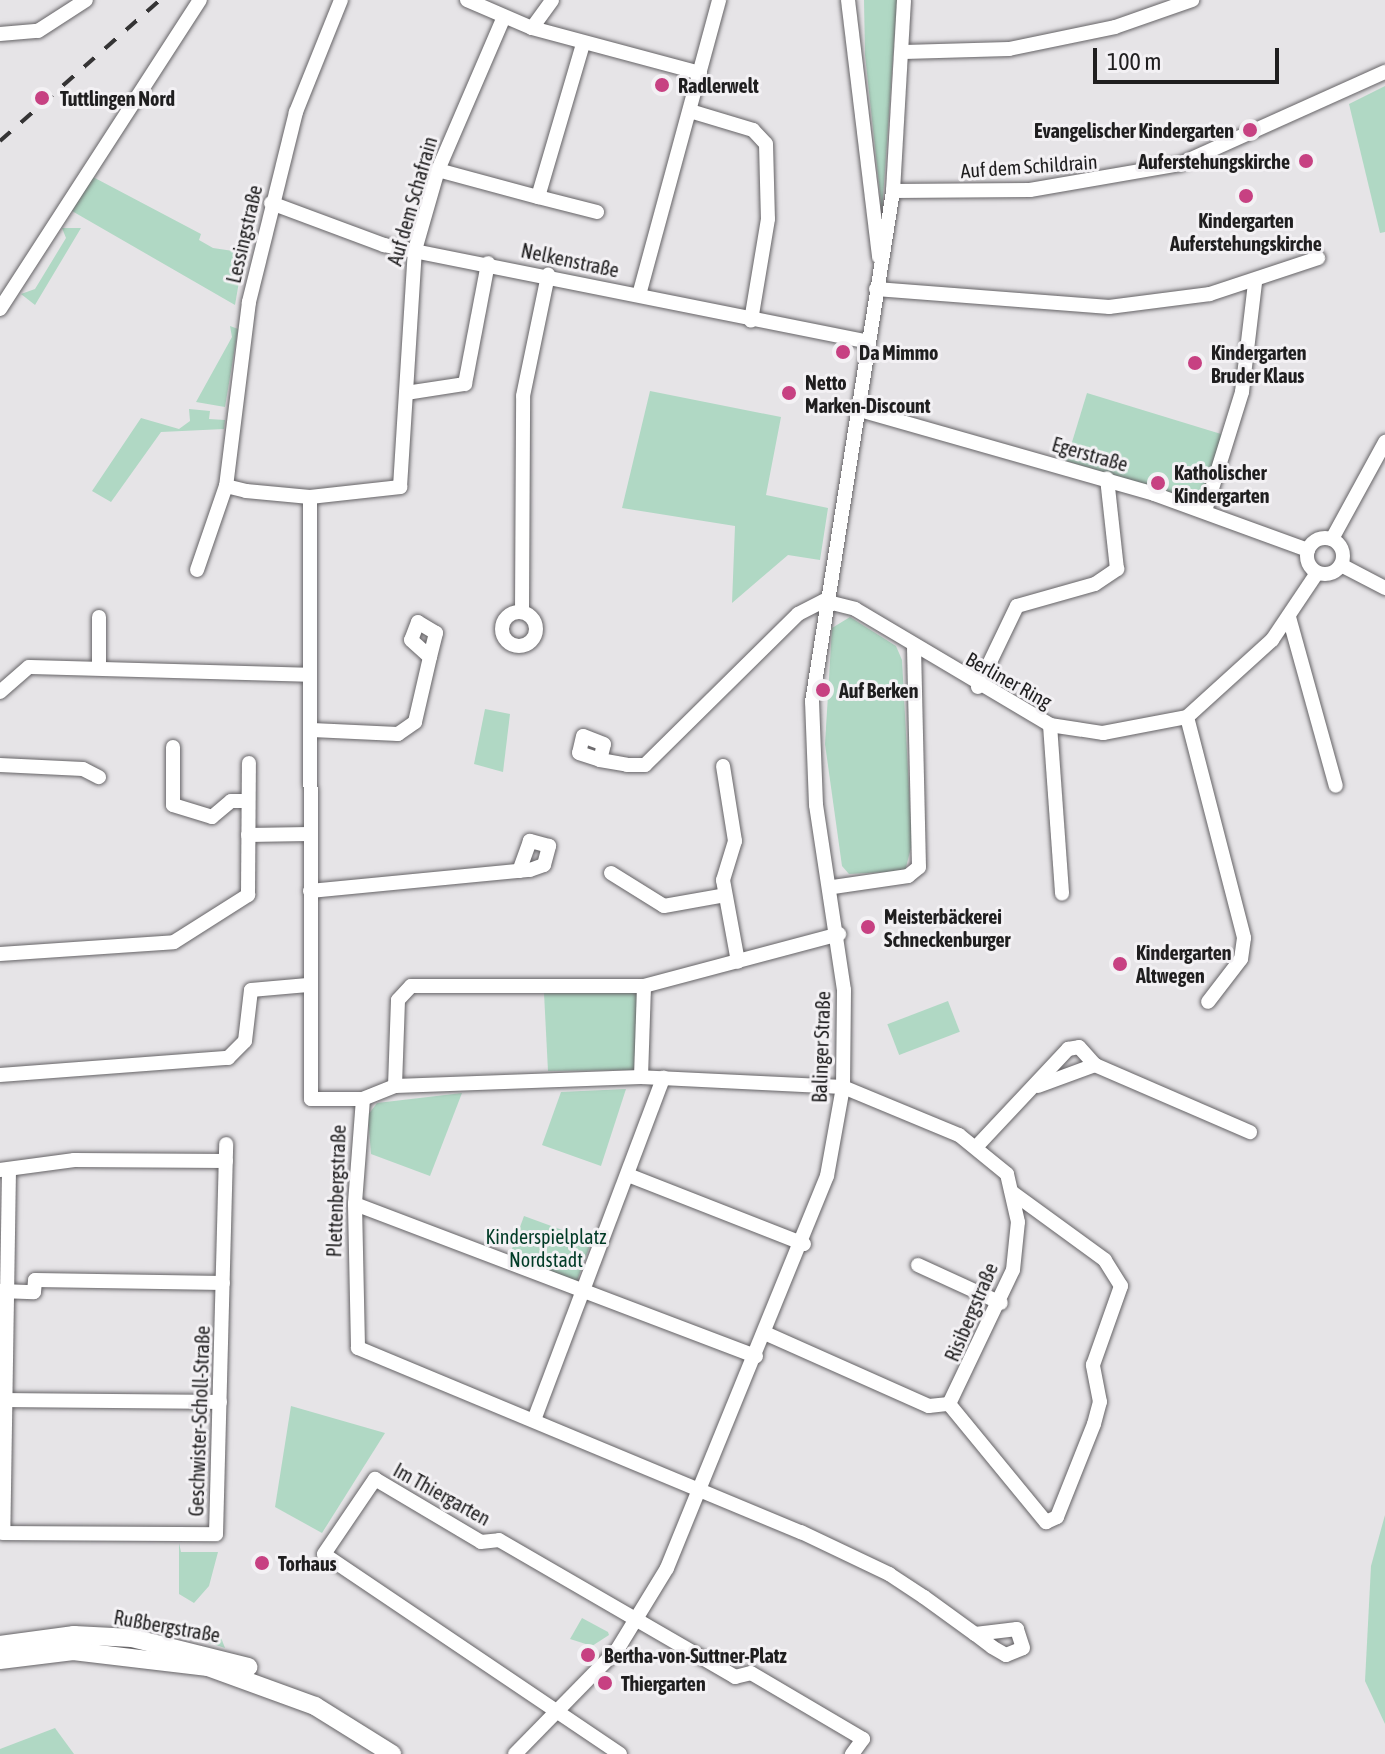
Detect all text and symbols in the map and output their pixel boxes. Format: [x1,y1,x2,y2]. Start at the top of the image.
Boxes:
scale bar [1097,32,1283,82]
text: 100 m [1107,48,1161,75]
place label: Radlerwelt [678,73,759,97]
marker: Radlerwelt [653,76,671,94]
place label: Tuttlingen Nord [60,86,175,110]
marker: Tuttlingen Nord [31,87,53,109]
place label: Evangelischer Kindergarten [1034,118,1234,142]
marker: Evangelischer Kindergarten [1241,121,1259,139]
street label: Auf dem Schafrain [382,134,442,268]
street label: Auf dem Schildrain [960,149,1098,183]
place label: Auferstehungskirche [1138,149,1290,173]
marker: Auferstehungskirche [1297,152,1315,170]
street label: Lessingstraße [221,183,267,285]
marker: Kindergarten Auferstehungskirche [1237,187,1255,205]
place label: Kindergarten Auferstehungskirche [1170,208,1322,255]
street label: Nelkenstraße [519,238,621,282]
place label: Da Mimmo [859,340,938,364]
place label: Kindergarten Bruder Klaus [1211,340,1306,387]
marker: Da Mimmo [834,343,852,361]
marker: Kindergarten Bruder Klaus [1186,354,1204,372]
place label: Netto Marken-Discount [805,370,931,417]
marker: Netto Marken-Discount [780,384,798,402]
street label: Egerstraße [1049,432,1131,476]
place label: Katholischer Kindergarten [1174,460,1269,507]
marker: Katholischer Kindergarten [1149,474,1167,492]
street label: Berliner Ring [962,647,1056,713]
place label: Auf Berken [839,678,918,702]
marker: Auf Berken [814,681,832,699]
place label: Meisterbäckerei Schneckenburger [884,904,1010,951]
marker: Meisterbäckerei Schneckenburger [859,918,877,936]
place label: Kindergarten Altwegen [1136,940,1231,987]
marker: Kindergarten Altwegen [1111,955,1129,973]
street label: Balinger Straße [807,991,835,1103]
street label: Plettenbergstraße [322,1124,350,1258]
park label: Kinderspielplatz Nordstadt [485,1225,607,1272]
street label: Risibergstraße [939,1259,1003,1365]
street label: Geschwister-Scholl-Straße [184,1325,214,1517]
street label: Im Thiergarten [389,1458,495,1530]
place label: Torhaus [278,1551,337,1575]
marker: Torhaus [253,1554,271,1572]
street label: Rußbergstraße [112,1605,222,1647]
place label: Bertha-von-Suttner-Platz [604,1643,787,1667]
marker: Bertha-von-Suttner-Platz [579,1646,597,1664]
place label: Thiergarten [621,1671,706,1695]
marker: Thiergarten [596,1674,614,1692]

